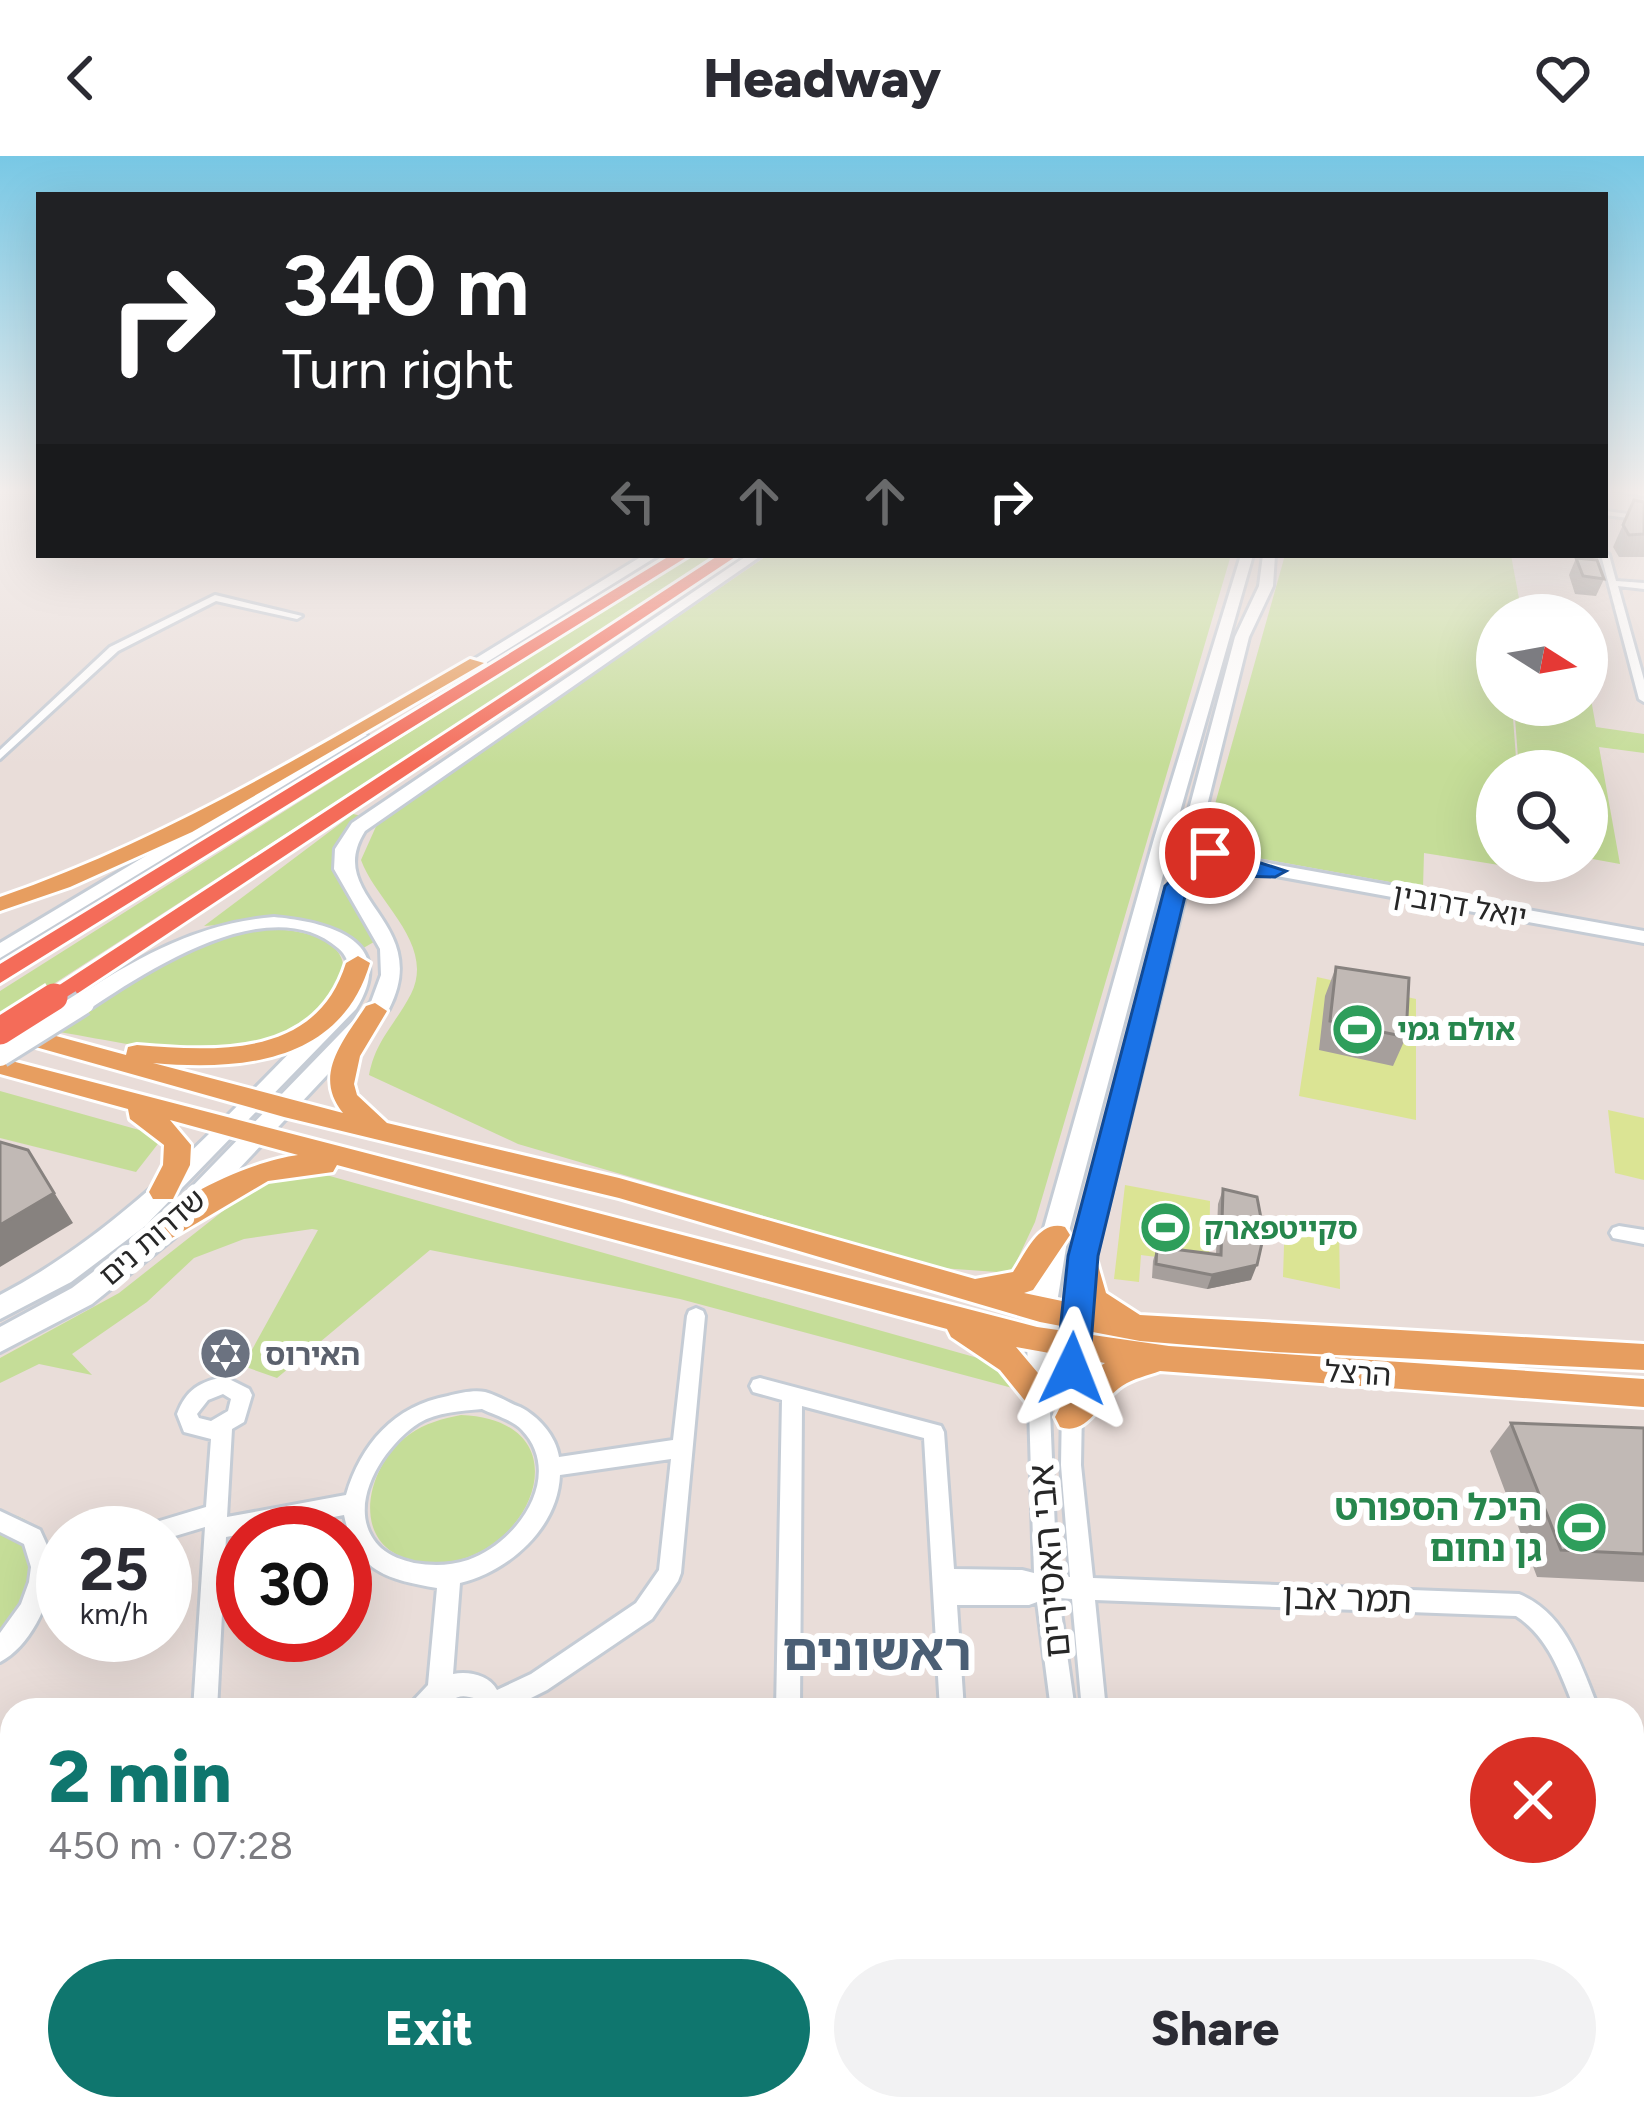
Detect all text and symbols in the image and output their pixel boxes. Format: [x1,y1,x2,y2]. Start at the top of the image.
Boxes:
icon: back [48,45,114,111]
icon: heart [1530,45,1596,111]
text: Headway [703,46,941,111]
text: 340 m [282,235,530,336]
icon: right [84,240,240,396]
text: Turn right [282,337,514,402]
icon: left [600,468,666,534]
icon: ahead [726,468,792,534]
icon: ahead [852,468,918,534]
icon: right [978,468,1044,534]
north arrow [1476,594,1608,726]
map controls [1476,594,1608,882]
button: search [1476,750,1608,882]
pin [1159,802,1261,904]
icon: arrive [1177,820,1243,886]
street label: יואל דרובין [1390,875,1530,935]
sports icon: אולם גמי [1330,1001,1386,1057]
place label: אולם גמי [1397,1011,1515,1048]
street label: שדרות נים [91,1181,213,1293]
sports icon: סקייטפארק [1137,1200,1193,1256]
place label: סקייטפארק [1204,1210,1358,1247]
position arrow [1009,1306,1135,1432]
synagogue icon: האירוס [198,1326,254,1382]
place label: האירוס [265,1336,360,1373]
street label: הרצל [1323,1352,1393,1394]
street label: אבי האסירים [1019,1462,1079,1660]
place label: היכל הספורט גן נחום [1335,1486,1542,1570]
sports icon: היכל הספורט גן נחום [1553,1500,1609,1556]
speed limit sign: 30 [216,1506,372,1662]
text: 25 [79,1533,149,1605]
street label: תמר אבן [1281,1574,1413,1622]
text: km/h [80,1595,148,1632]
district label: ראשונים [782,1622,972,1683]
text: 2 min [48,1734,232,1820]
button: close [1470,1737,1596,1863]
text: 450 m · 07:28 [48,1822,293,1869]
button: Exit [48,1959,810,2097]
button: Share [834,1959,1596,2097]

